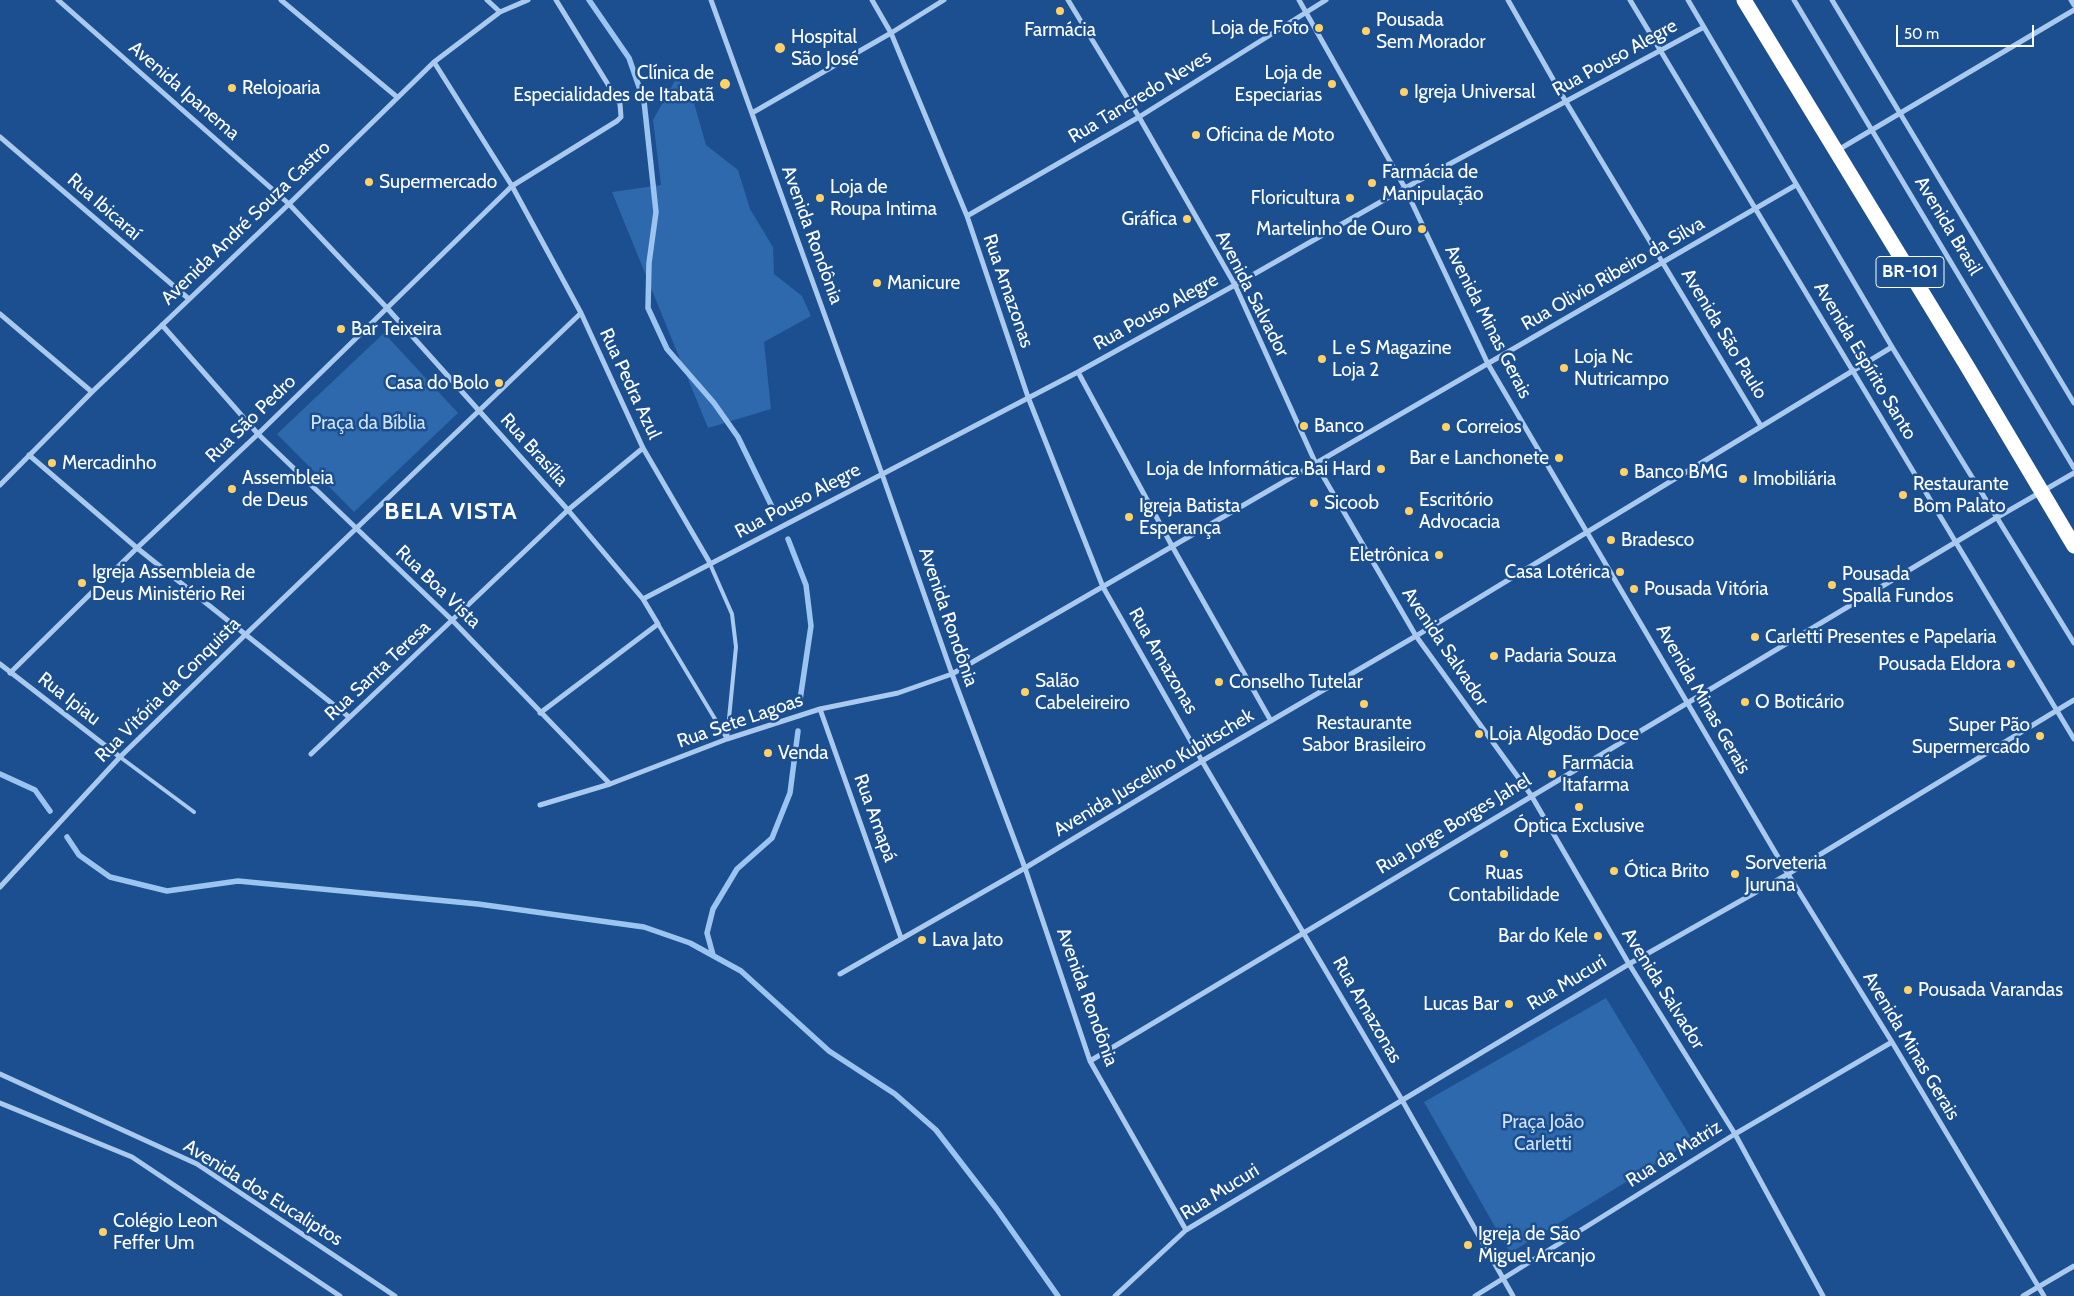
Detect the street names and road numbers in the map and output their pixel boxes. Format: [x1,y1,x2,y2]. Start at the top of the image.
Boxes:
street label: Rua Pouso Alegre [1549,14,1681,102]
street label: Avenida Ipanema [124,37,244,145]
street label: Rua Tancredo Neves [1065,45,1215,149]
street label: Avenida André Souza Castro [157,136,335,310]
street label: Avenida Rondônia [776,163,848,307]
street label: Rua Ibicaraí [62,169,146,245]
street label: Avenida Brasil [1910,172,1986,280]
street label: Rua Olivio Ribeiro da Silva [1517,212,1709,336]
street label: Avenida Salvador [1210,227,1294,361]
street label: Rua Amazonas [978,231,1038,351]
street label: Avenida Minas Gerais [1439,242,1537,402]
road number: BR-101 [1876,256,1944,288]
street label: Avenida São Paulo [1676,265,1772,403]
street label: Rua Pouso Alegre [1090,268,1222,356]
street label: Avenida Espírito Santo [1809,278,1921,444]
street label: Rua Pedra Azul [594,325,666,443]
street label: Rua São Pedro [201,370,301,468]
street label: Rua Brasília [495,409,573,491]
street label: Rua Pouso Alegre [731,458,865,544]
street label: Rua Boa Vista [391,541,485,633]
street label: Avenida Rondônia [914,545,982,689]
street label: Avenida Salvador [1397,583,1493,711]
street label: Rua Amazonas [1123,604,1203,718]
street label: Rua Vitória da Conquista [91,613,245,767]
street label: Rua Santa Teresa [321,616,435,726]
street label: Avenida Minas Gerais [1651,620,1755,778]
street label: Rua Ipiau [33,668,105,730]
street label: Rua Sete Lagoas [674,689,806,753]
street label: Avenida Juscelino Kubitschek [1050,704,1258,842]
street label: Rua Jorge Borges Jahel [1373,769,1535,879]
street label: Rua Amapá [849,771,901,865]
street label: Avenida Salvador [1617,924,1709,1054]
street label: Avenida Rondônia [1051,925,1123,1069]
street label: Rua Mucuri [1523,950,1611,1016]
street label: Rua Amazonas [1327,953,1407,1067]
street label: Avenida Minas Gerais [1858,968,1964,1124]
street label: Rua da Matriz [1622,1116,1726,1192]
street label: Avenida dos Eucaliptos [179,1135,347,1251]
street label: Rua Mucuri [1176,1159,1264,1225]

